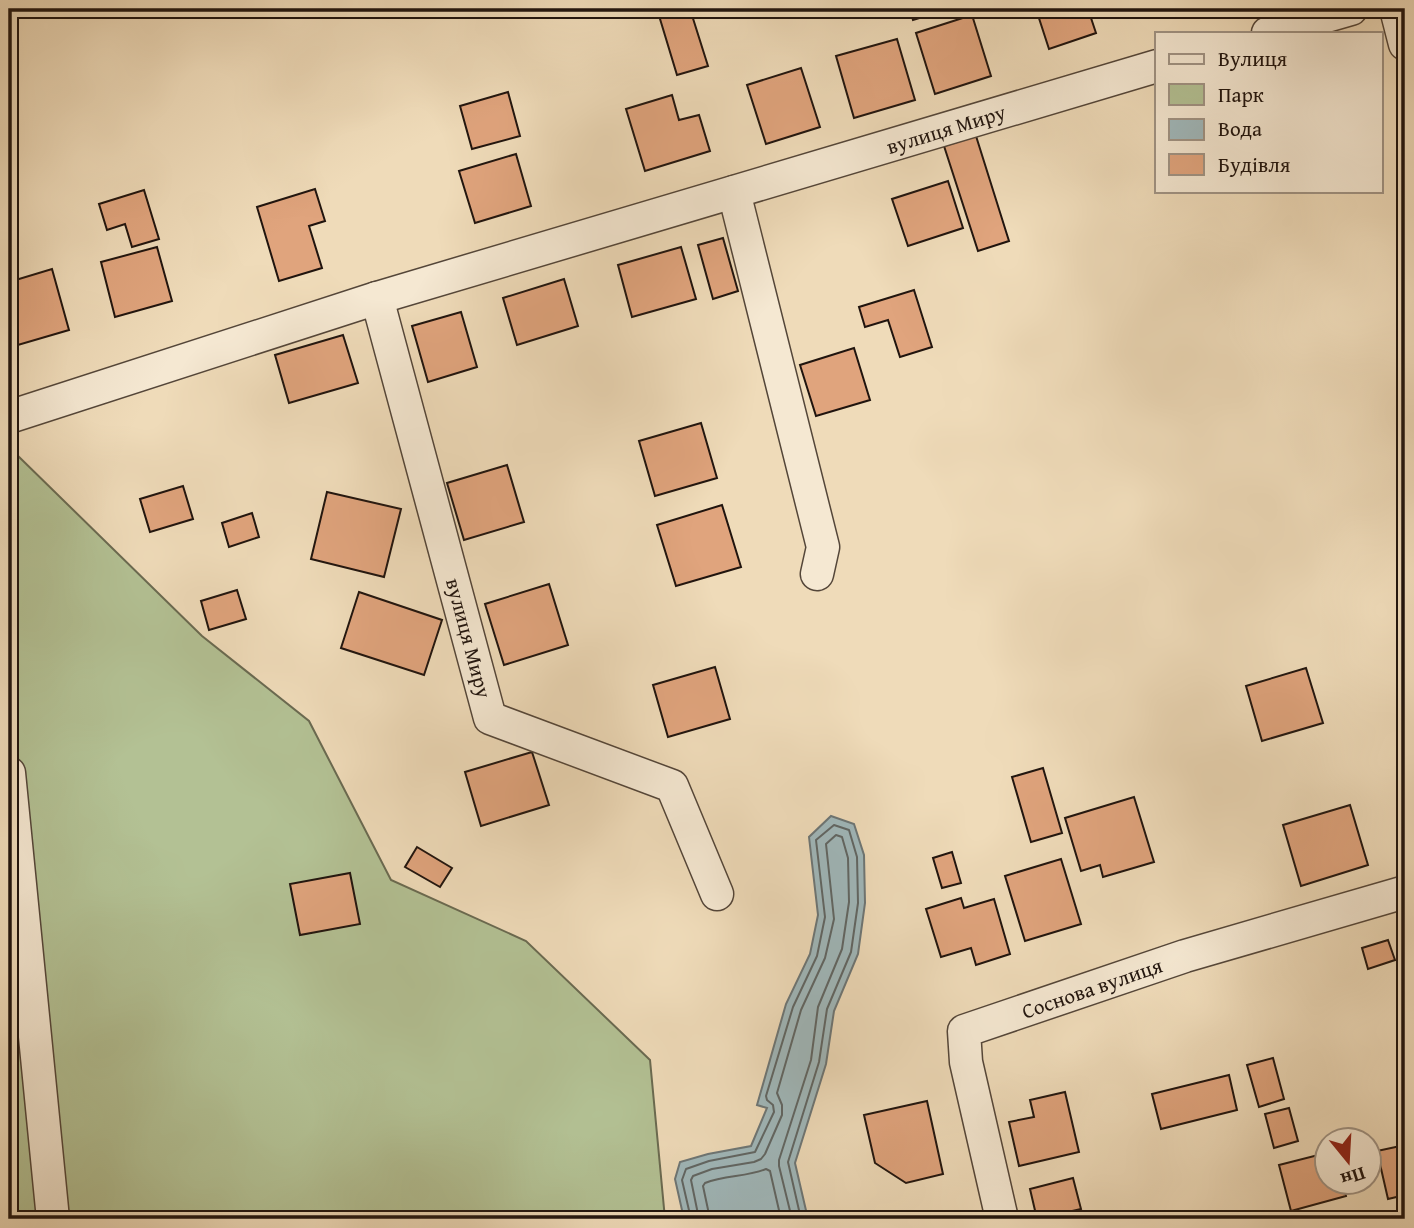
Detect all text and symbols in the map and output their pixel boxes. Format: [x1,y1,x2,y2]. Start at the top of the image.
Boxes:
legend [1155,32,1382,192]
text: Вулиця [1218,43,1288,74]
text: Парк [1218,79,1264,110]
street label: вулиця Миру [883,96,1010,162]
text: Вода [1218,113,1262,144]
text: Будівля [1218,149,1291,180]
street label: вулиця Миру [438,574,500,702]
street label: Соснова вулиця [1018,949,1167,1027]
north arrow [1312,1126,1382,1196]
text: Пн [1337,1160,1369,1194]

